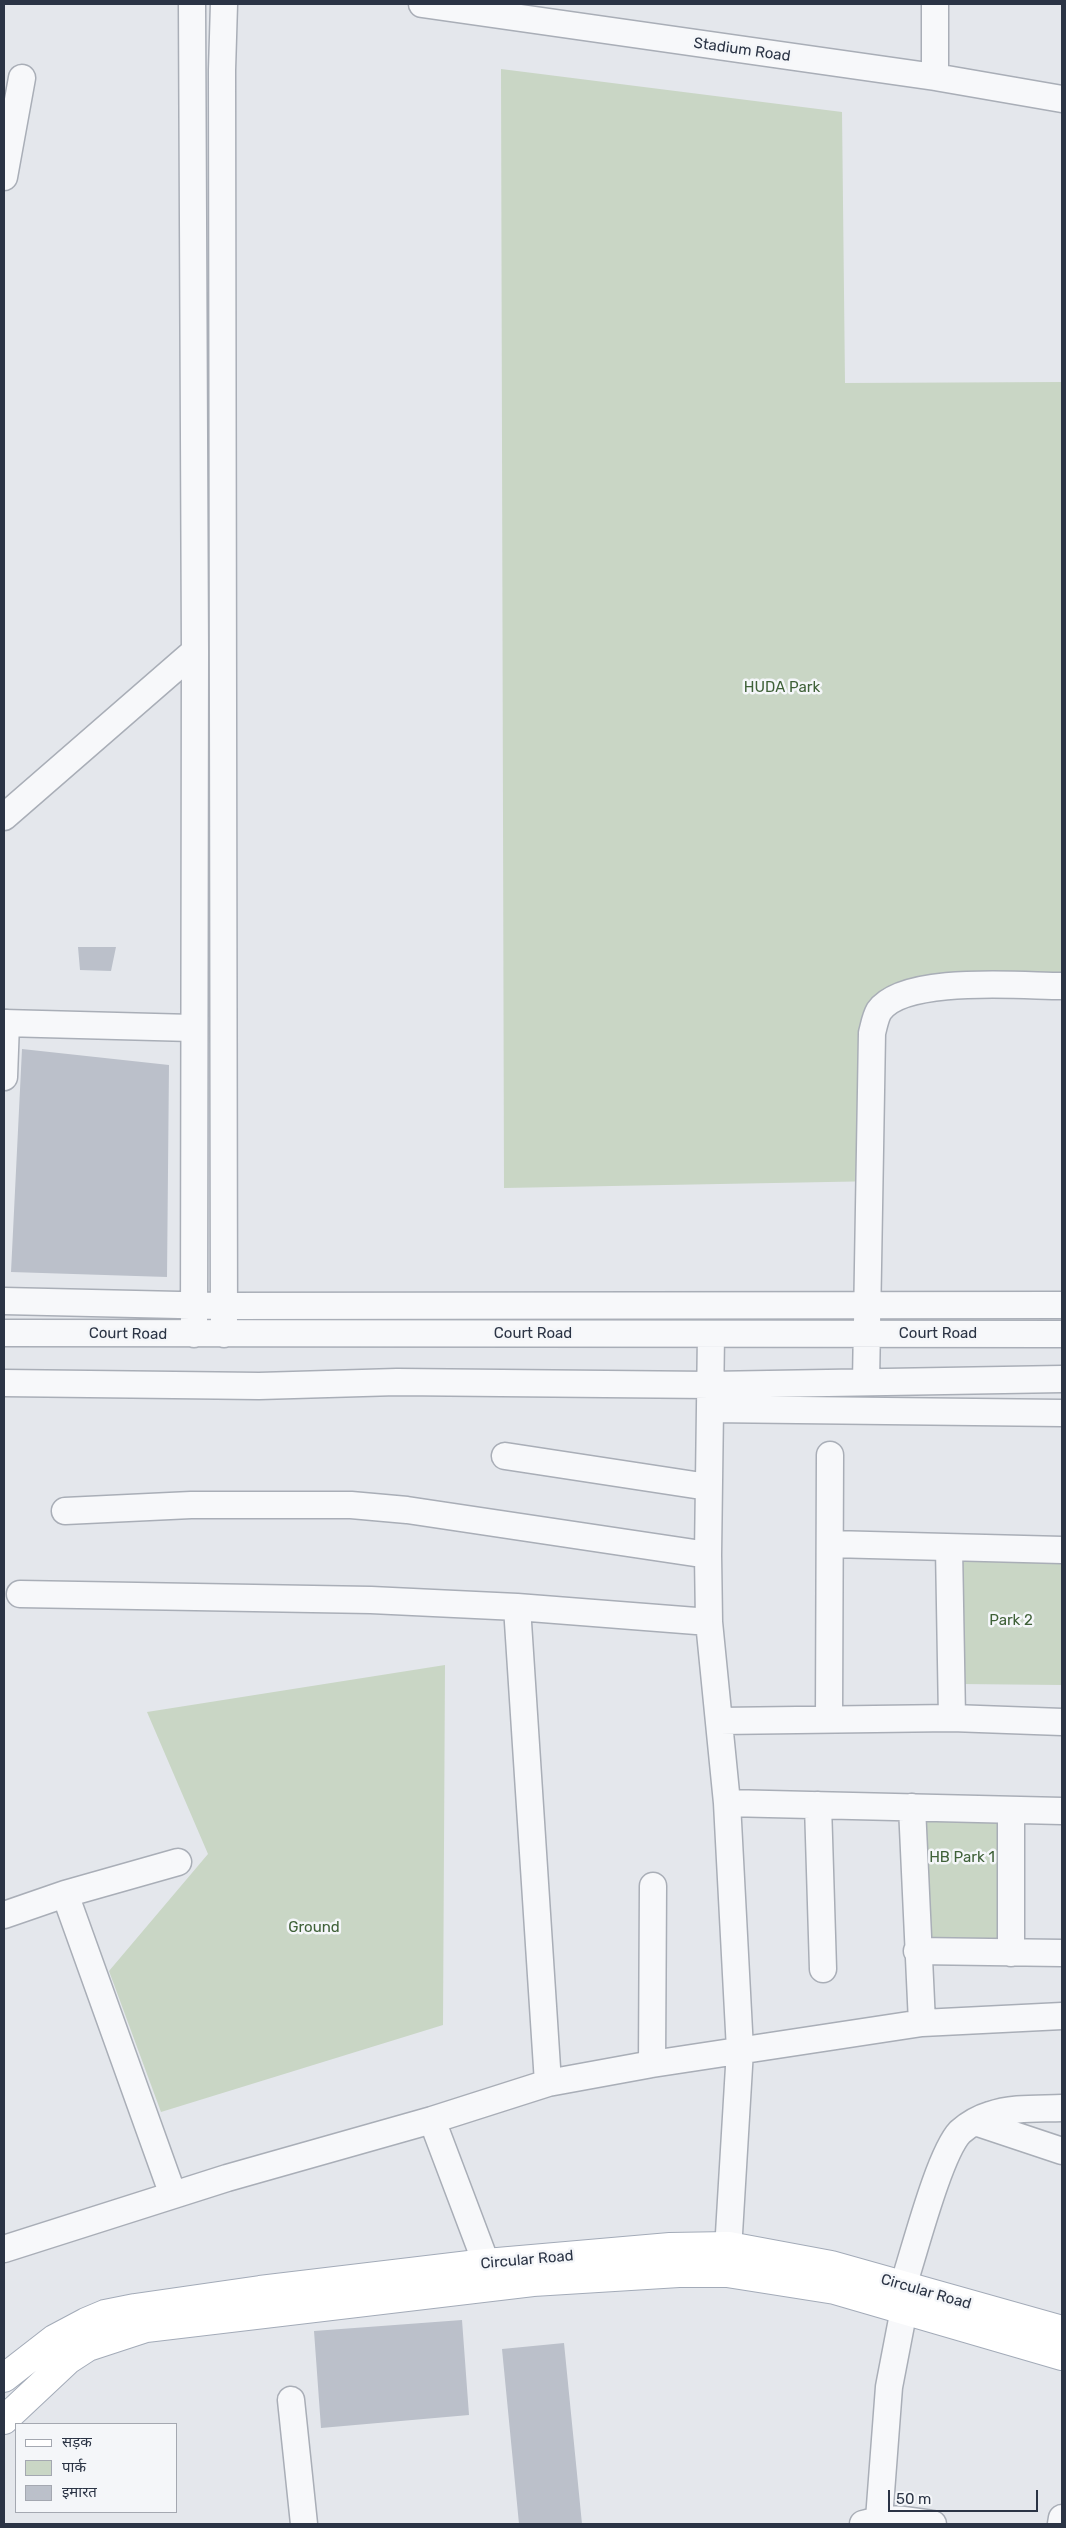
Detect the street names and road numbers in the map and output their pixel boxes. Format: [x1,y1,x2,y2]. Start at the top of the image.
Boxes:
street label: Stadium Road [692,34,792,66]
street label: Court Road [89,1324,167,1344]
street label: Court Road [494,1325,572,1343]
street label: Court Road [899,1325,977,1343]
street label: Circular Road [480,2247,574,2273]
street label: Circular Road [879,2270,973,2314]

